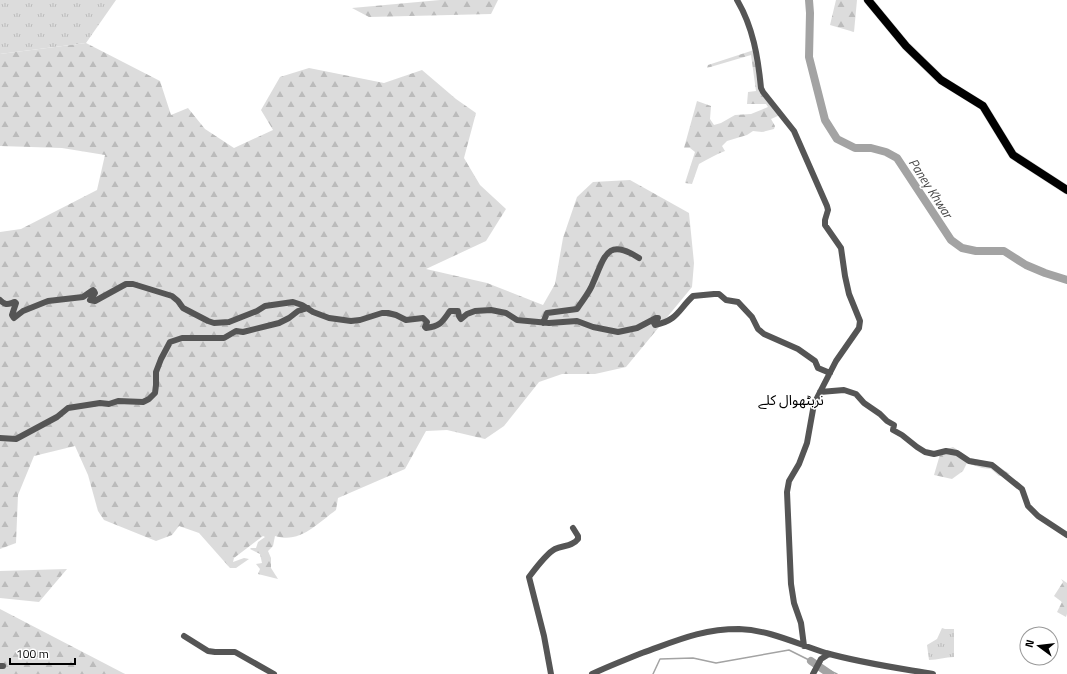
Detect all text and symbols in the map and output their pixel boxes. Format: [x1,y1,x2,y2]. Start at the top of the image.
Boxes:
water label: Paney Khwar [904,154,959,224]
district label: نربٹھوال کلے [758,389,824,410]
north arrow [1019,626,1059,666]
text: N [1021,638,1038,649]
scale bar [10,640,75,666]
text: 100 m [16,644,49,663]

